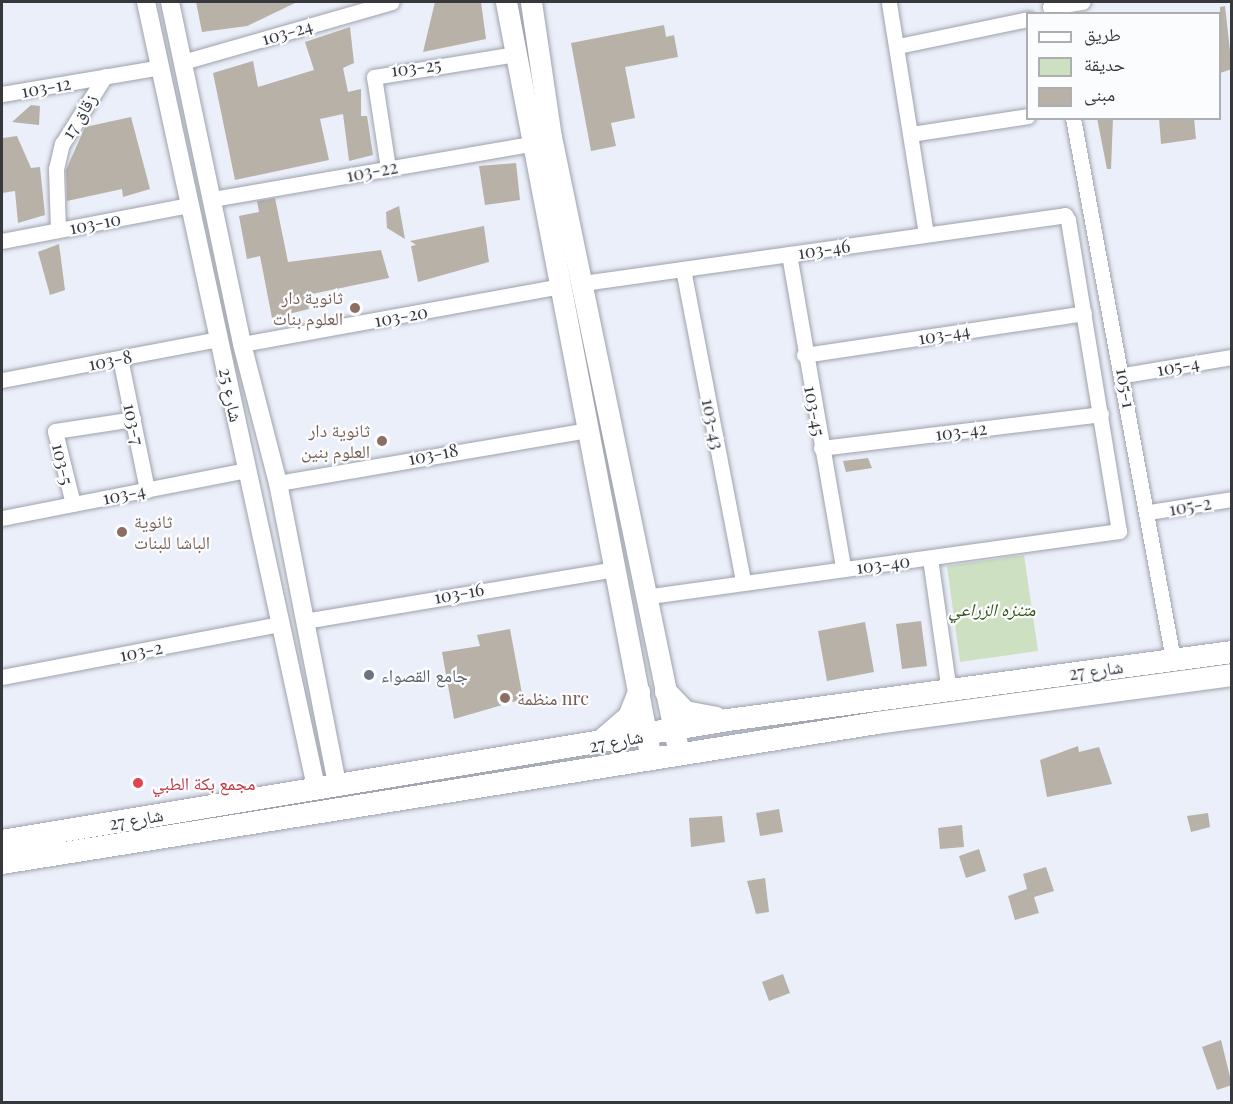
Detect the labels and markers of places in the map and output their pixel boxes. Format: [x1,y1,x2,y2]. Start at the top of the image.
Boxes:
place label: ثانوية دار العلوم بنات [273,287,343,330]
marker: ثانوية دار العلوم بنات [348,301,362,315]
place label: ثانوية دار العلوم بنين [301,420,370,462]
marker: ثانوية دار العلوم بنين [375,434,389,448]
place label: ثانوية الباشا للبنات [134,511,210,554]
marker: ثانوية الباشا للبنات [115,525,129,539]
place label: جامع القصواء [381,664,468,686]
marker: جامع القصواء [362,668,376,682]
place label: منظمة nrc [517,687,589,709]
marker: منظمة nrc [498,691,512,705]
place label: مجمع بكة الطبي [152,772,256,794]
marker: مجمع بكة الطبي [129,774,147,792]

